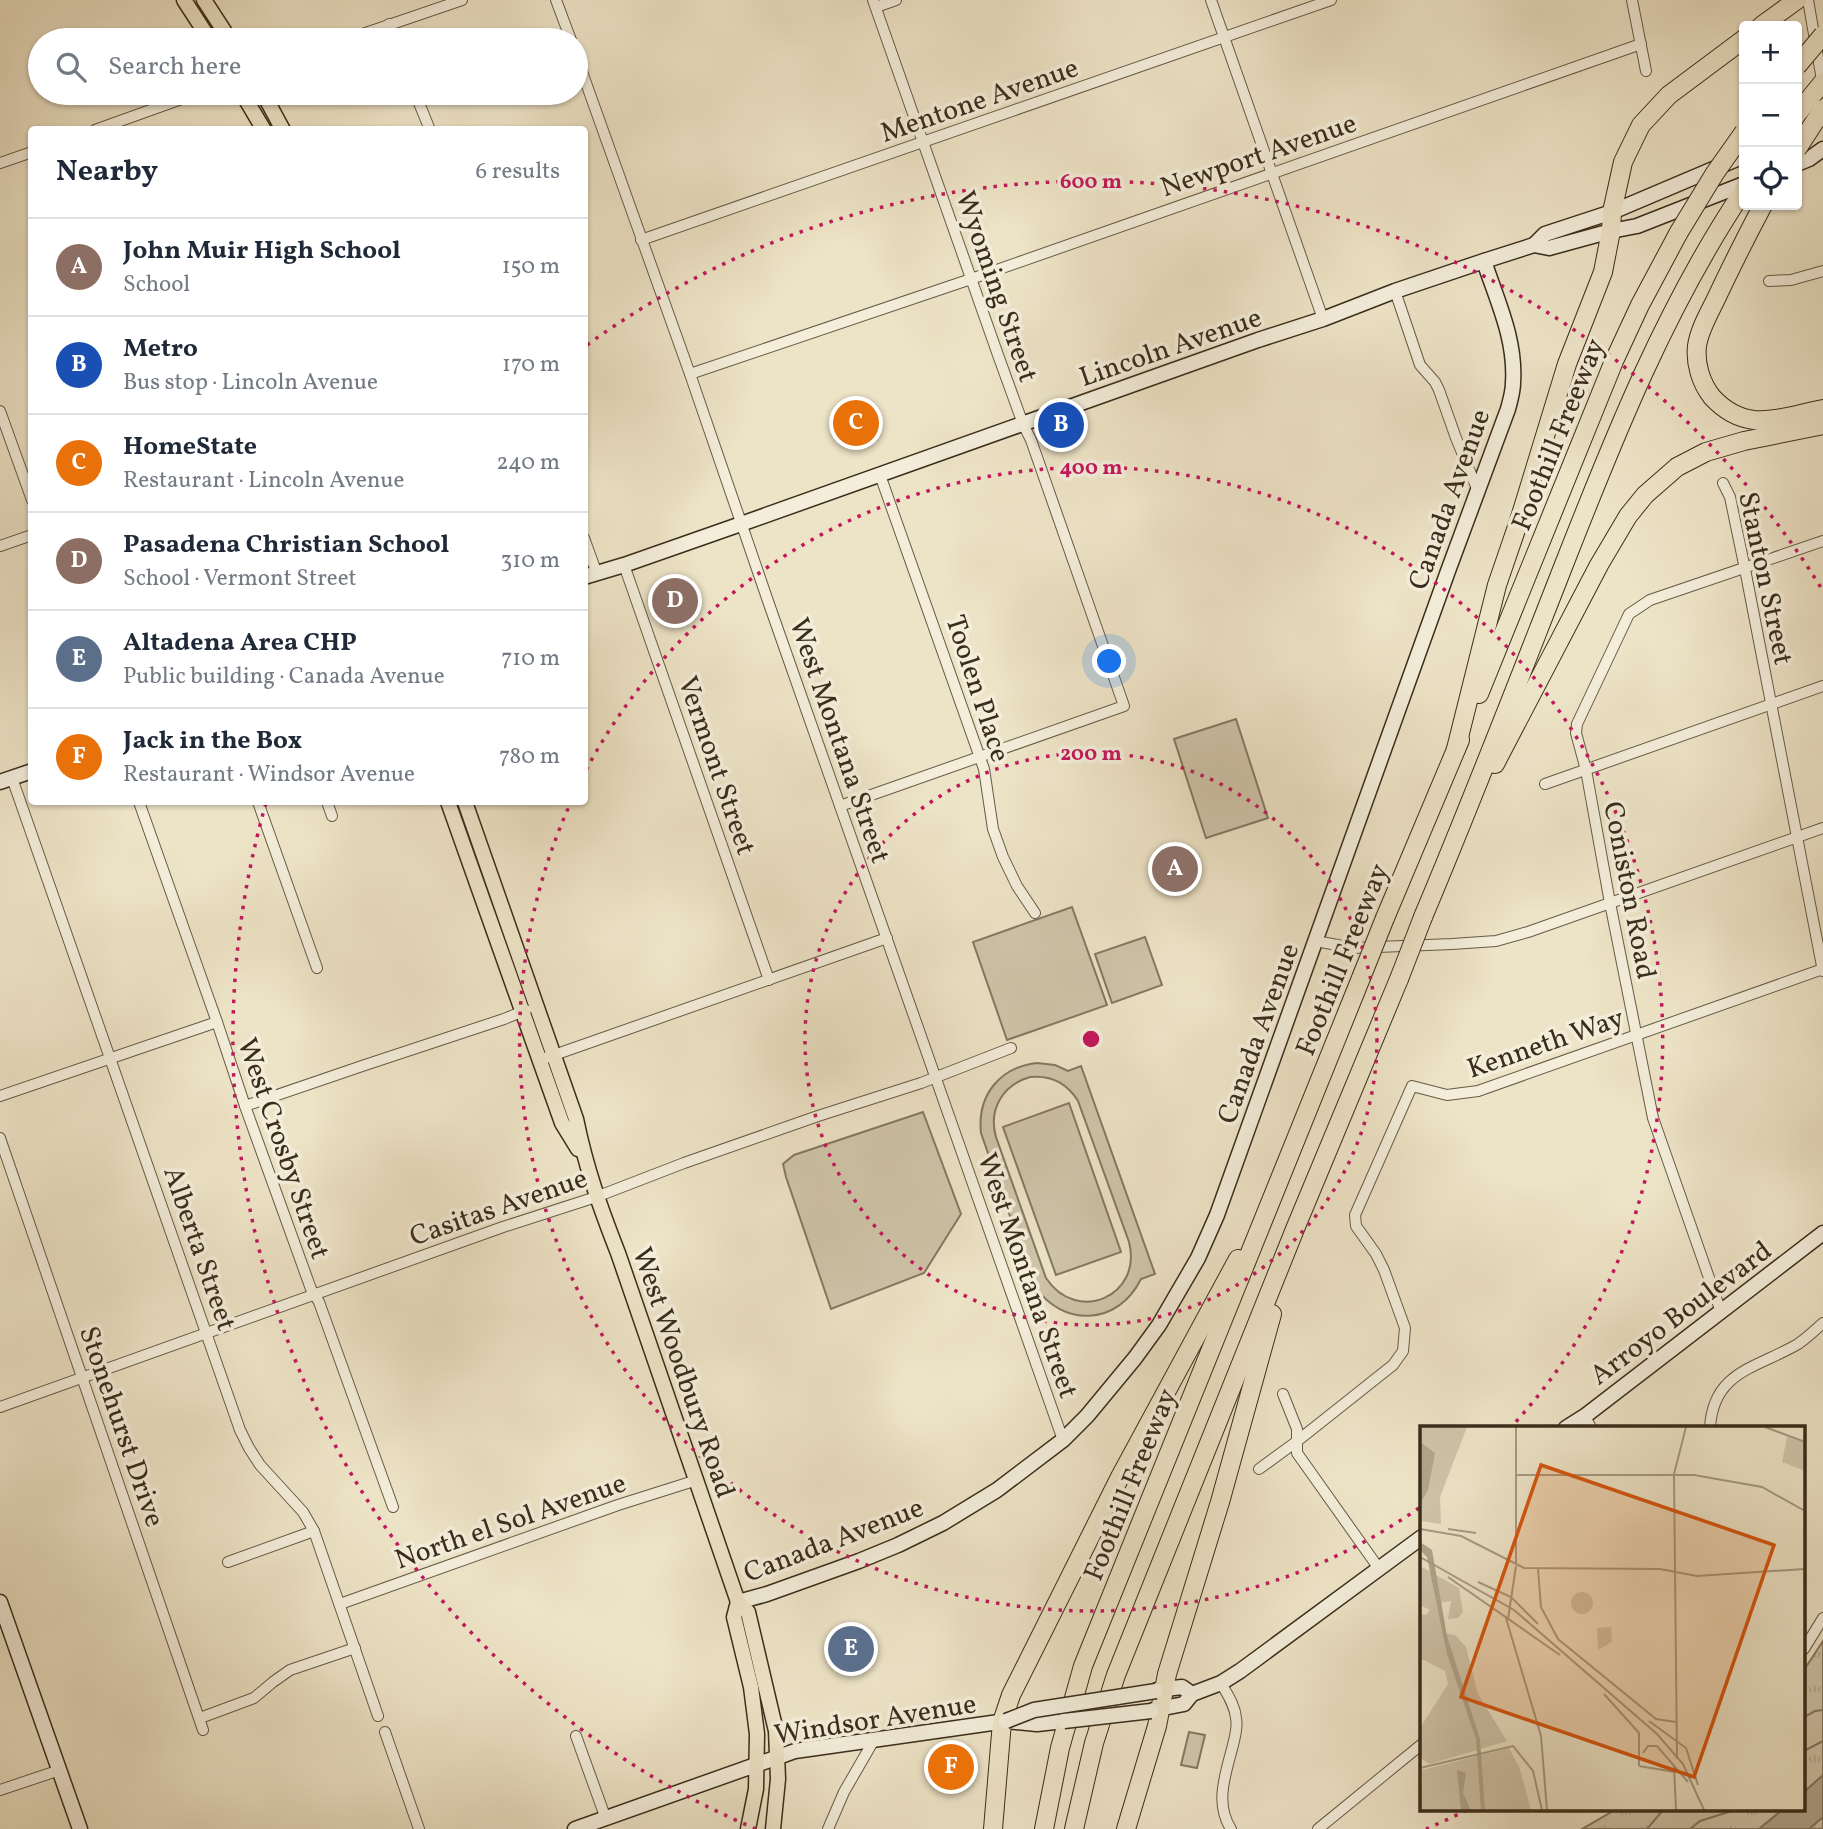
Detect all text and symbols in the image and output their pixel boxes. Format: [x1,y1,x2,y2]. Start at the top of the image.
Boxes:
map controls [1739,21,1802,210]
button: + [1739,21,1802,84]
search box [28,28,588,105]
icon: search [52,48,90,86]
text: Search here [108,49,241,85]
street label: Mentone Avenue [876,49,1084,154]
button: − [1739,84,1802,147]
street label: Newport Avenue [1155,105,1362,208]
button: locate [1739,147,1802,210]
text: Nearby [56,151,158,193]
text: 6 results [476,156,560,188]
text: 600 m [1060,168,1122,197]
street label: Wyoming Street [945,186,1047,388]
text: John Muir High School [123,233,401,269]
text: A [71,251,87,283]
text: 150 m [502,251,560,283]
text: School [123,269,190,301]
street label: Lincoln Avenue [1075,299,1267,398]
text: Metro [123,331,198,367]
street label: Foothill Freeway [1503,333,1616,537]
text: B [71,349,87,381]
text: 170 m [502,349,560,381]
text: Bus stop · Lincoln Avenue [123,367,378,399]
pin: C [833,397,879,449]
pin: B [1038,399,1084,451]
street label: Canada Avenue [1400,404,1501,596]
text: HomeState [123,429,257,465]
text: C [72,447,86,479]
text: 240 m [496,447,560,479]
text: 400 m [1060,454,1122,483]
text: Restaurant · Lincoln Avenue [123,465,404,497]
street label: Stanton Street [1727,488,1802,669]
text: Pasadena Christian School [123,527,449,563]
text: D [71,545,87,577]
text: 310 m [500,545,560,577]
text: School · Vermont Street [123,563,357,595]
pin: D [652,575,698,627]
street label: Toolen Place [935,610,1019,767]
street label: West Montana Street [778,613,899,869]
text: Altadena Area CHP [123,625,357,661]
text: E [72,643,86,675]
text: 710 m [501,643,560,675]
your location [1092,644,1126,678]
text: Public building · Canada Avenue [123,661,445,693]
street label: Vermont Street [667,671,764,860]
text: Jack in the Box [123,723,302,759]
text: 200 m [1060,740,1122,769]
text: F [72,741,86,773]
text: 780 m [499,741,560,773]
text: Restaurant · Windsor Avenue [123,759,415,791]
street label: Coniston Road [1592,798,1665,983]
pin: A [1152,843,1198,895]
street label: Foothill Freeway [1287,858,1400,1062]
street label: Canada Avenue [1209,938,1310,1130]
street label: Kenneth Way [1462,999,1629,1089]
centre of rings [1079,1027,1103,1051]
street label: West Crosby Street [226,1033,339,1265]
street label: West Montana Street [966,1148,1087,1404]
street label: Casitas Avenue [405,1160,593,1257]
street label: Alberta Street [152,1162,245,1336]
street label: Arroyo Boulevard [1582,1233,1781,1395]
street label: West Woodbury Road [621,1242,744,1504]
street label: Stonehurst Drive [68,1321,173,1532]
street label: Foothill Freeway [1075,1383,1188,1587]
inset map [1420,1426,1806,1812]
street label: North el Sol Avenue [390,1464,632,1580]
street label: Canada Avenue [738,1489,929,1594]
pin: E [828,1623,874,1675]
street label: Windsor Avenue [772,1685,979,1756]
pin: F [928,1741,974,1793]

